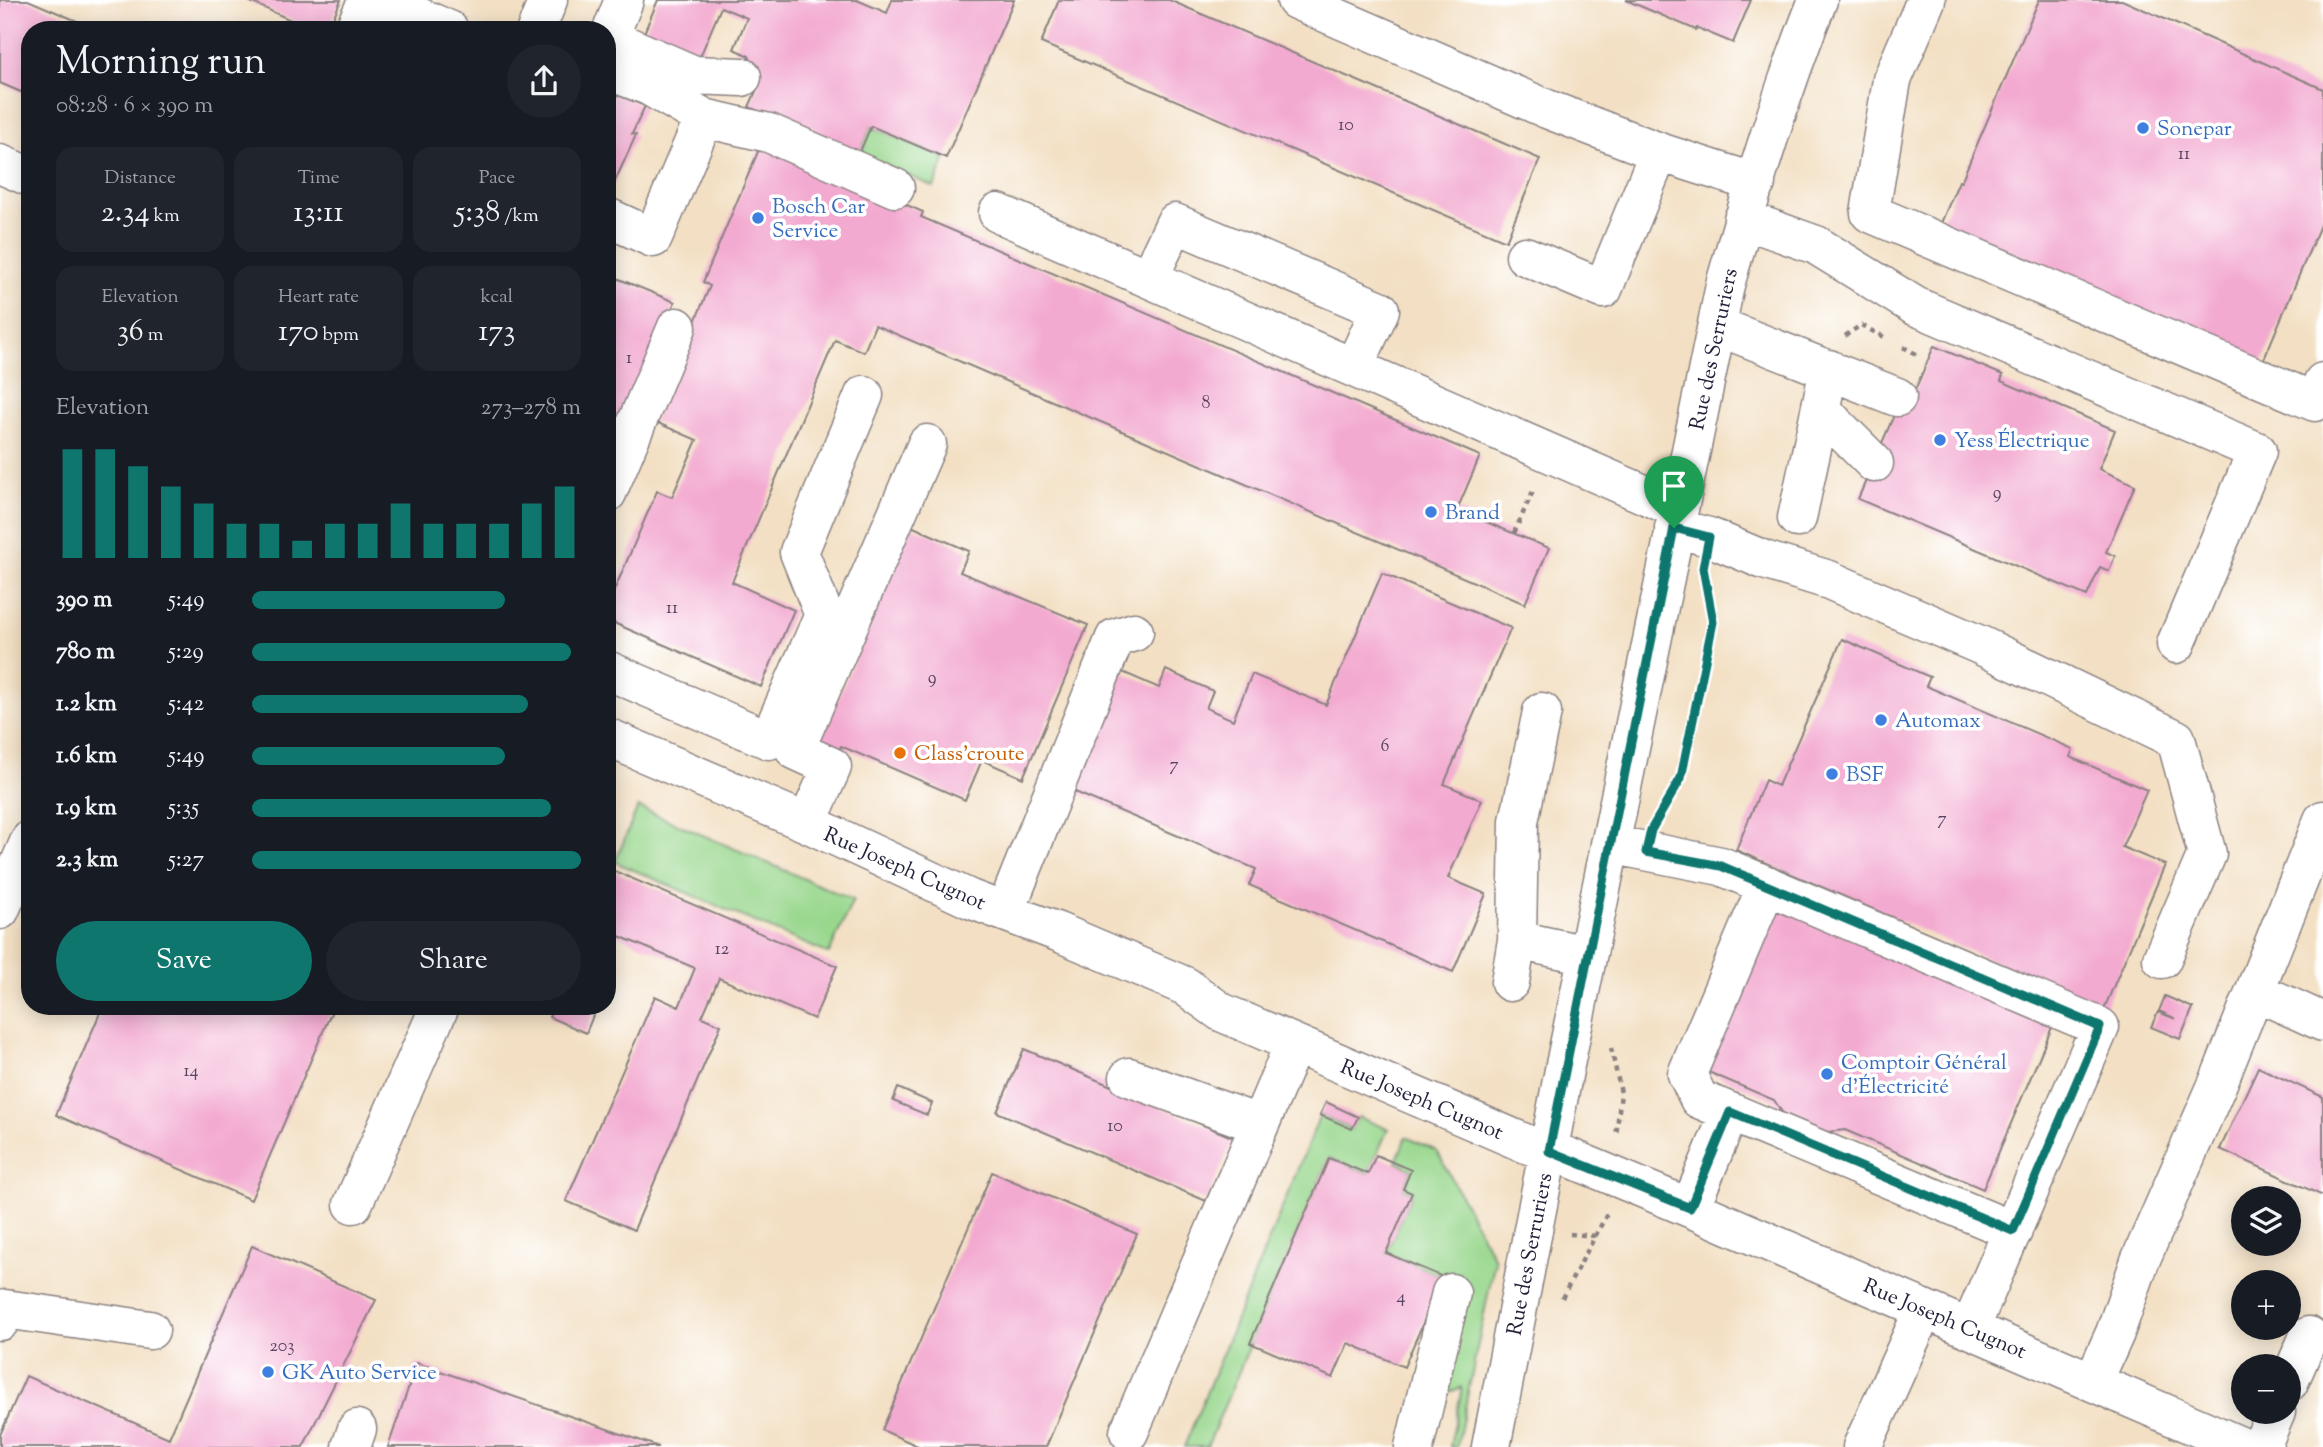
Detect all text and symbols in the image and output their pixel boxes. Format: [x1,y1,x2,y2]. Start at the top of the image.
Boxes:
text: Morning run [56,37,266,91]
button: share [507,44,581,118]
text: 08:28 · 6 × 390 m [56,90,213,123]
house number: 10 [1338,113,1354,139]
place label: Sonepar [2157,115,2232,145]
marker: Sonepar [2135,120,2151,136]
house number: 11 [2178,142,2190,168]
text: Distance [104,165,176,192]
text: Time [297,165,340,192]
text: Pace [479,165,515,192]
text: 2.34 [101,192,150,235]
text: 13:11 [293,192,344,235]
text: 5:38 [455,192,500,235]
place label: Bosch Car Service [772,193,865,247]
text: km [150,203,180,230]
text: /km [500,203,539,230]
marker: Bosch Car Service [750,210,766,226]
street label: Rue des Serruriers [1683,266,1747,433]
text: Elevation [102,284,179,311]
text: Heart rate [278,284,359,311]
text: kcal [480,284,513,311]
text: 36 [117,311,144,354]
text: 170 [278,311,319,354]
text: 173 [478,311,516,354]
text: m [144,322,163,349]
text: bpm [319,322,359,349]
house number: 1 [626,346,632,372]
house number: 8 [1202,391,1211,417]
text: Elevation [56,392,149,425]
text: 273–278 m [481,392,581,425]
place label: Yess Électrique [1954,427,2090,457]
marker: Yess Électrique [1932,432,1948,448]
pin [1644,456,1704,528]
icon: arrive [1655,467,1693,505]
house number: 9 [1993,481,2002,507]
place label: Brand [1445,499,1500,529]
marker: Brand [1423,504,1439,520]
text: 390 m [56,584,112,617]
text: 5:49 [168,584,204,617]
house number: 11 [666,596,678,622]
text: 780 m [56,636,115,669]
text: 5:29 [168,636,204,669]
house number: 9 [928,666,937,692]
text: 1.2 km [56,688,117,721]
text: 5:42 [168,688,204,721]
place label: Automax [1895,707,1981,737]
marker: Automax [1873,712,1889,728]
house number: 6 [1381,734,1390,760]
text: 1.6 km [56,740,117,773]
text: 5:49 [168,740,204,773]
place label: Class'croute [914,740,1025,770]
marker: Class'croute [892,745,908,761]
house number: 7 [1169,753,1179,779]
place label: BSF [1846,761,1884,791]
marker: BSF [1824,766,1840,782]
text: 1.9 km [56,792,117,825]
text: 5:35 [168,792,199,825]
house number: 7 [1937,807,1947,833]
street label: Rue Joseph Cugnot [818,821,990,919]
text: 2.3 km [56,844,118,877]
text: 5:27 [168,844,204,877]
button: Save [56,921,312,1001]
button: Share [326,921,581,1001]
house number: 12 [715,937,730,963]
place label: Comptoir Général d'Électricité [1841,1049,2007,1103]
street label: Rue Joseph Cugnot [1335,1053,1507,1149]
house number: 14 [183,1059,199,1085]
marker: Comptoir Général d'Électricité [1819,1066,1835,1082]
house number: 10 [1107,1114,1123,1140]
street label: Rue des Serruriers [1501,1171,1561,1338]
map controls [2231,1186,2301,1424]
button: layers [2231,1186,2301,1256]
button: + [2231,1270,2301,1340]
street label: Rue Joseph Cugnot [1858,1272,2030,1368]
house number: 4 [1396,1285,1406,1311]
house number: 203 [269,1334,295,1360]
button: − [2231,1354,2301,1424]
place label: GK Auto Service [282,1359,437,1389]
marker: GK Auto Service [260,1364,276,1380]

